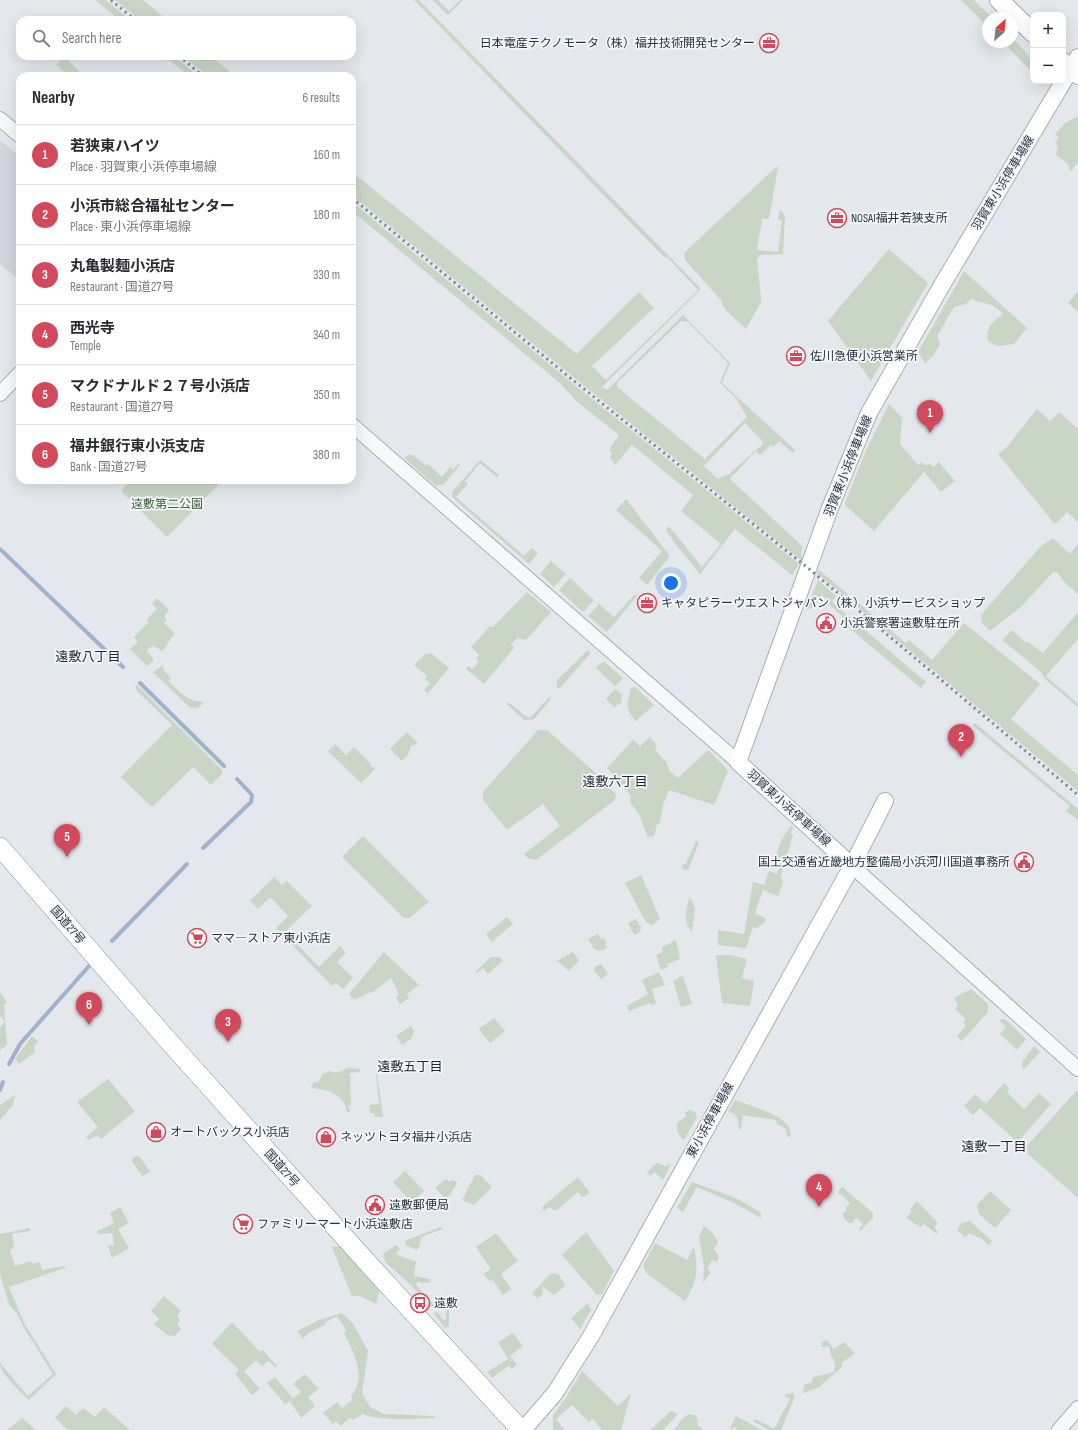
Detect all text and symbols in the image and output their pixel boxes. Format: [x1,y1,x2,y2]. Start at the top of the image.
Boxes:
north arrow [982,12,1018,48]
map controls [1030,12,1066,84]
button: + [1030,12,1066,48]
search box [16,16,356,60]
icon: search [30,27,52,49]
text: Search here [62,29,122,48]
office icon: 日本電産テクノモータ（株）福井技術開発センター [758,32,780,54]
place label: 日本電産テクノモータ（株）福井技術開発センター [480,36,755,51]
button: − [1030,48,1066,84]
text: Nearby [32,88,75,108]
text: 6 results [302,90,340,106]
street label: 羽賀東小浜停車場線 [969,133,1038,233]
text: 若狭東ハイツ [70,137,160,156]
text: 1 [42,147,48,163]
text: 160 m [314,147,340,163]
text: Place · 羽賀東小浜停車場線 [70,159,217,175]
text: 小浜市総合福祉センター [70,197,235,216]
text: 2 [42,207,48,223]
text: 180 m [314,207,340,223]
office icon: NOSAI福井若狭支所 [826,207,848,229]
place label: NOSAI福井若狭支所 [851,211,948,226]
text: Place · 東小浜停車場線 [70,219,191,235]
text: 丸亀製麺小浜店 [70,257,175,276]
text: 3 [42,267,48,283]
text: 330 m [313,267,340,283]
text: Restaurant · 国道27号 [70,279,175,295]
text: 西光寺 [70,319,115,338]
text: 4 [42,327,48,343]
text: 340 m [313,327,340,343]
text: Temple [70,338,101,354]
office icon: 佐川急便小浜営業所 [785,345,807,367]
place label: 佐川急便小浜営業所 [810,349,918,364]
text: マクドナルド２７号小浜店 [70,377,250,396]
text: 5 [42,387,48,403]
text: 350 m [313,387,340,403]
text: Restaurant · 国道27号 [70,399,175,415]
pin: 1 [917,400,943,433]
street label: 羽賀東小浜停車場線 [821,413,876,519]
text: 福井銀行東小浜支店 [70,437,205,456]
text: 6 [42,447,48,463]
text: 380 m [313,447,340,463]
text: Bank · 国道27号 [70,459,148,475]
park label: 遠敷第二公園 [131,497,203,512]
your location [661,573,681,593]
office icon: キャタピラーウエストジャパン（株）小浜サービスショップ [636,592,658,614]
place label: キャタピラーウエストジャパン（株）小浜サービスショップ [661,596,985,611]
public building icon: 小浜警察署遠敷駐在所 [815,612,837,634]
place label: 小浜警察署遠敷駐在所 [840,616,960,631]
district label: 遠敷八丁目 [55,649,121,665]
pin: 2 [948,724,974,757]
street label: 羽賀東小浜停車場線 [744,767,834,850]
district label: 遠敷六丁目 [582,774,648,790]
pin: 5 [54,824,80,857]
public building icon: 国土交通省近畿地方整備局小浜河川国道事務所 [1013,851,1035,873]
place label: 国土交通省近畿地方整備局小浜河川国道事務所 [758,855,1010,870]
street label: 国道27号 [47,903,88,948]
supermarket icon: ママ―ストア東小浜店 [186,927,208,949]
place label: ママ―ストア東小浜店 [211,931,331,946]
pin: 6 [76,992,102,1025]
pin: 3 [215,1009,241,1042]
district label: 遠敷五丁目 [377,1059,443,1075]
street label: 東小浜停車場線 [684,1080,737,1161]
shop icon: オートバックス小浜店 [145,1121,167,1143]
place label: オートバックス小浜店 [170,1125,290,1140]
shop icon: ネッツトヨタ福井小浜店 [315,1126,337,1148]
place label: ネッツトヨタ福井小浜店 [340,1130,472,1145]
district label: 遠敷一丁目 [961,1139,1027,1155]
street label: 国道27号 [261,1146,303,1190]
pin: 4 [806,1174,832,1207]
public building icon: 遠敷郵便局 [364,1194,386,1216]
place label: 遠敷郵便局 [389,1198,449,1213]
supermarket icon: ファミリーマート小浜遠敷店 [232,1213,254,1235]
place label: ファミリーマート小浜遠敷店 [257,1217,413,1232]
bus stop icon: 遠敷 [409,1292,431,1314]
place label: 遠敷 [434,1296,458,1311]

